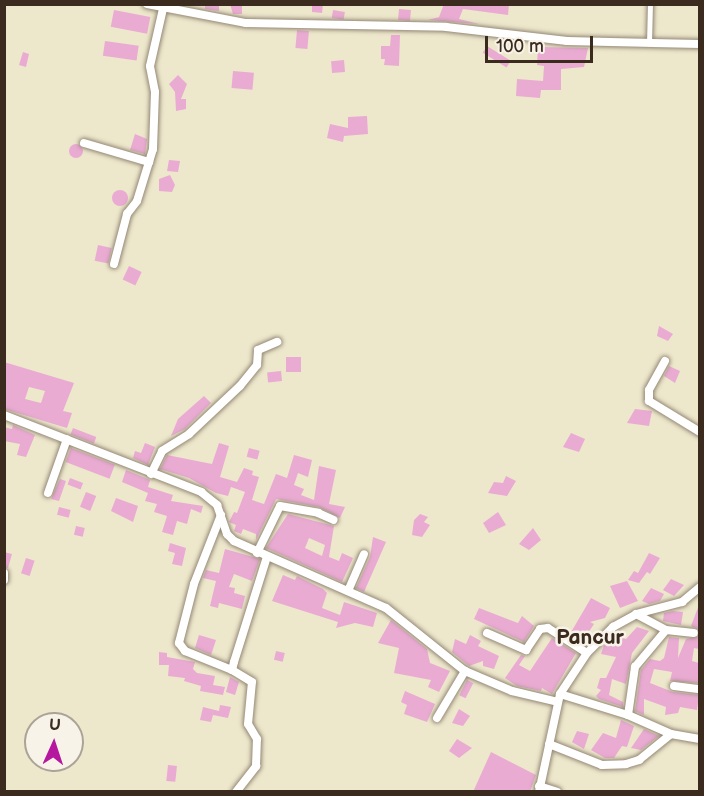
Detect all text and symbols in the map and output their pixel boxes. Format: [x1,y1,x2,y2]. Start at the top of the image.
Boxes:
scale bar [488,24,596,62]
text: 100 m [496,36,544,57]
district label: Pancur [556,625,624,651]
north arrow [24,712,84,772]
text: U [49,716,61,735]

